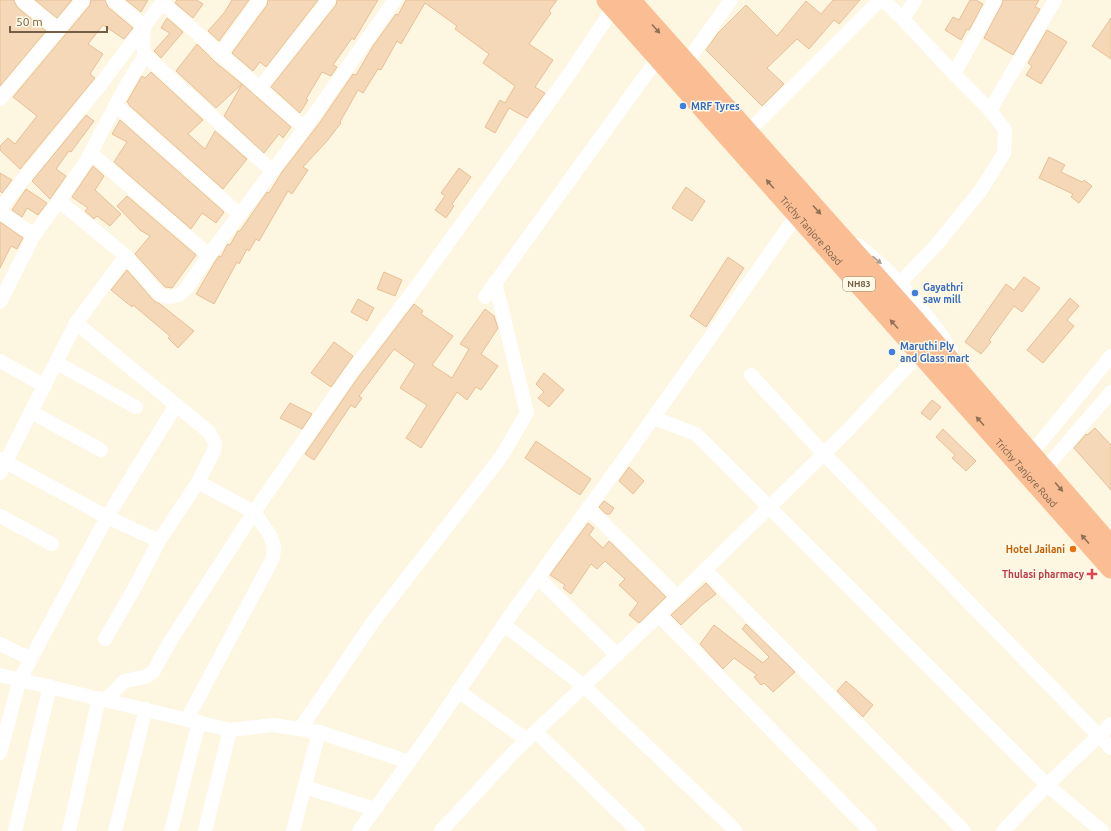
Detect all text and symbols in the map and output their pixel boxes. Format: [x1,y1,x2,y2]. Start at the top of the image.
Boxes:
scale bar [10,8,107,34]
text: 50 m [16,15,43,28]
one-way arrow [651,24,660,34]
marker: MRF Tyres [678,101,688,111]
place label: MRF Tyres [691,101,740,112]
one-way arrow [766,179,775,190]
street label: Trichy Tanjore Road [778,194,844,267]
one-way arrow [812,205,821,215]
one-way arrow [872,256,882,265]
road number: NH83 [843,277,875,291]
place label: Gayathri saw mill [923,282,963,305]
marker: Gayathri saw mill [910,288,920,298]
one-way arrow [889,318,898,329]
place label: Maruthi Ply and Glass mart [900,341,970,364]
marker: Maruthi Ply and Glass mart [887,347,897,357]
one-way arrow [975,416,985,426]
street label: Trichy Tanjore Road [993,437,1059,510]
one-way arrow [1055,481,1064,492]
one-way arrow [1080,534,1090,544]
place label: Hotel Jailani [1006,544,1065,555]
marker: Hotel Jailani [1068,544,1078,554]
place label: Thulasi pharmacy [1002,569,1085,580]
marker: Thulasi pharmacy [1087,569,1097,579]

